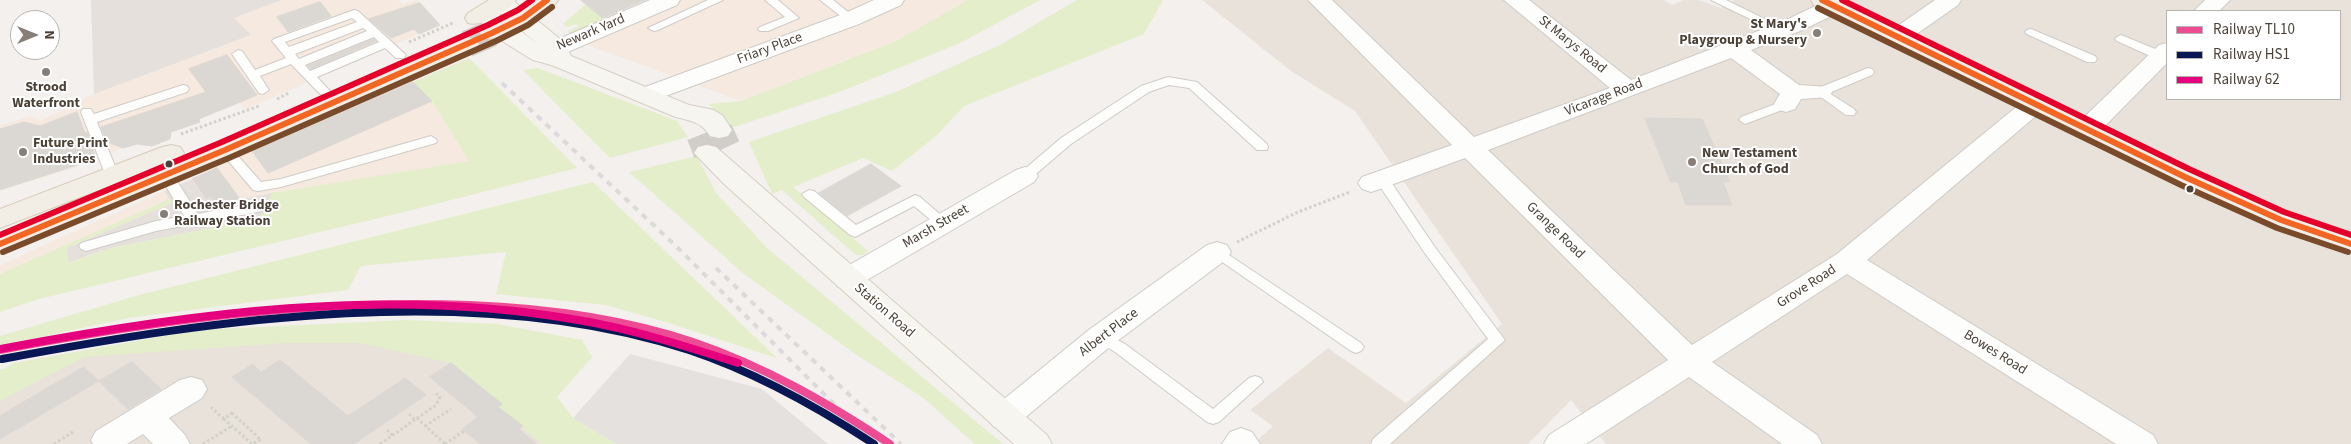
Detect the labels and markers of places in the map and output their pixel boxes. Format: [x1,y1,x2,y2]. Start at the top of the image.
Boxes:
place label: St Mary's Playgroup & Nursery [1679,17,1807,49]
marker: St Mary's Playgroup & Nursery [1811,27,1823,39]
marker: Strood Waterfront [40,66,52,78]
place label: Strood Waterfront [12,80,80,112]
place label: Future Print Industries [33,136,108,168]
marker: Future Print Industries [17,146,29,158]
place label: New Testament Church of God [1702,146,1797,178]
marker: New Testament Church of God [1686,156,1698,168]
unlabelled marker [164,159,174,169]
unlabelled marker [2185,184,2195,194]
place label: Rochester Bridge Railway Station [174,198,279,230]
marker: Rochester Bridge Railway Station [158,208,170,220]

